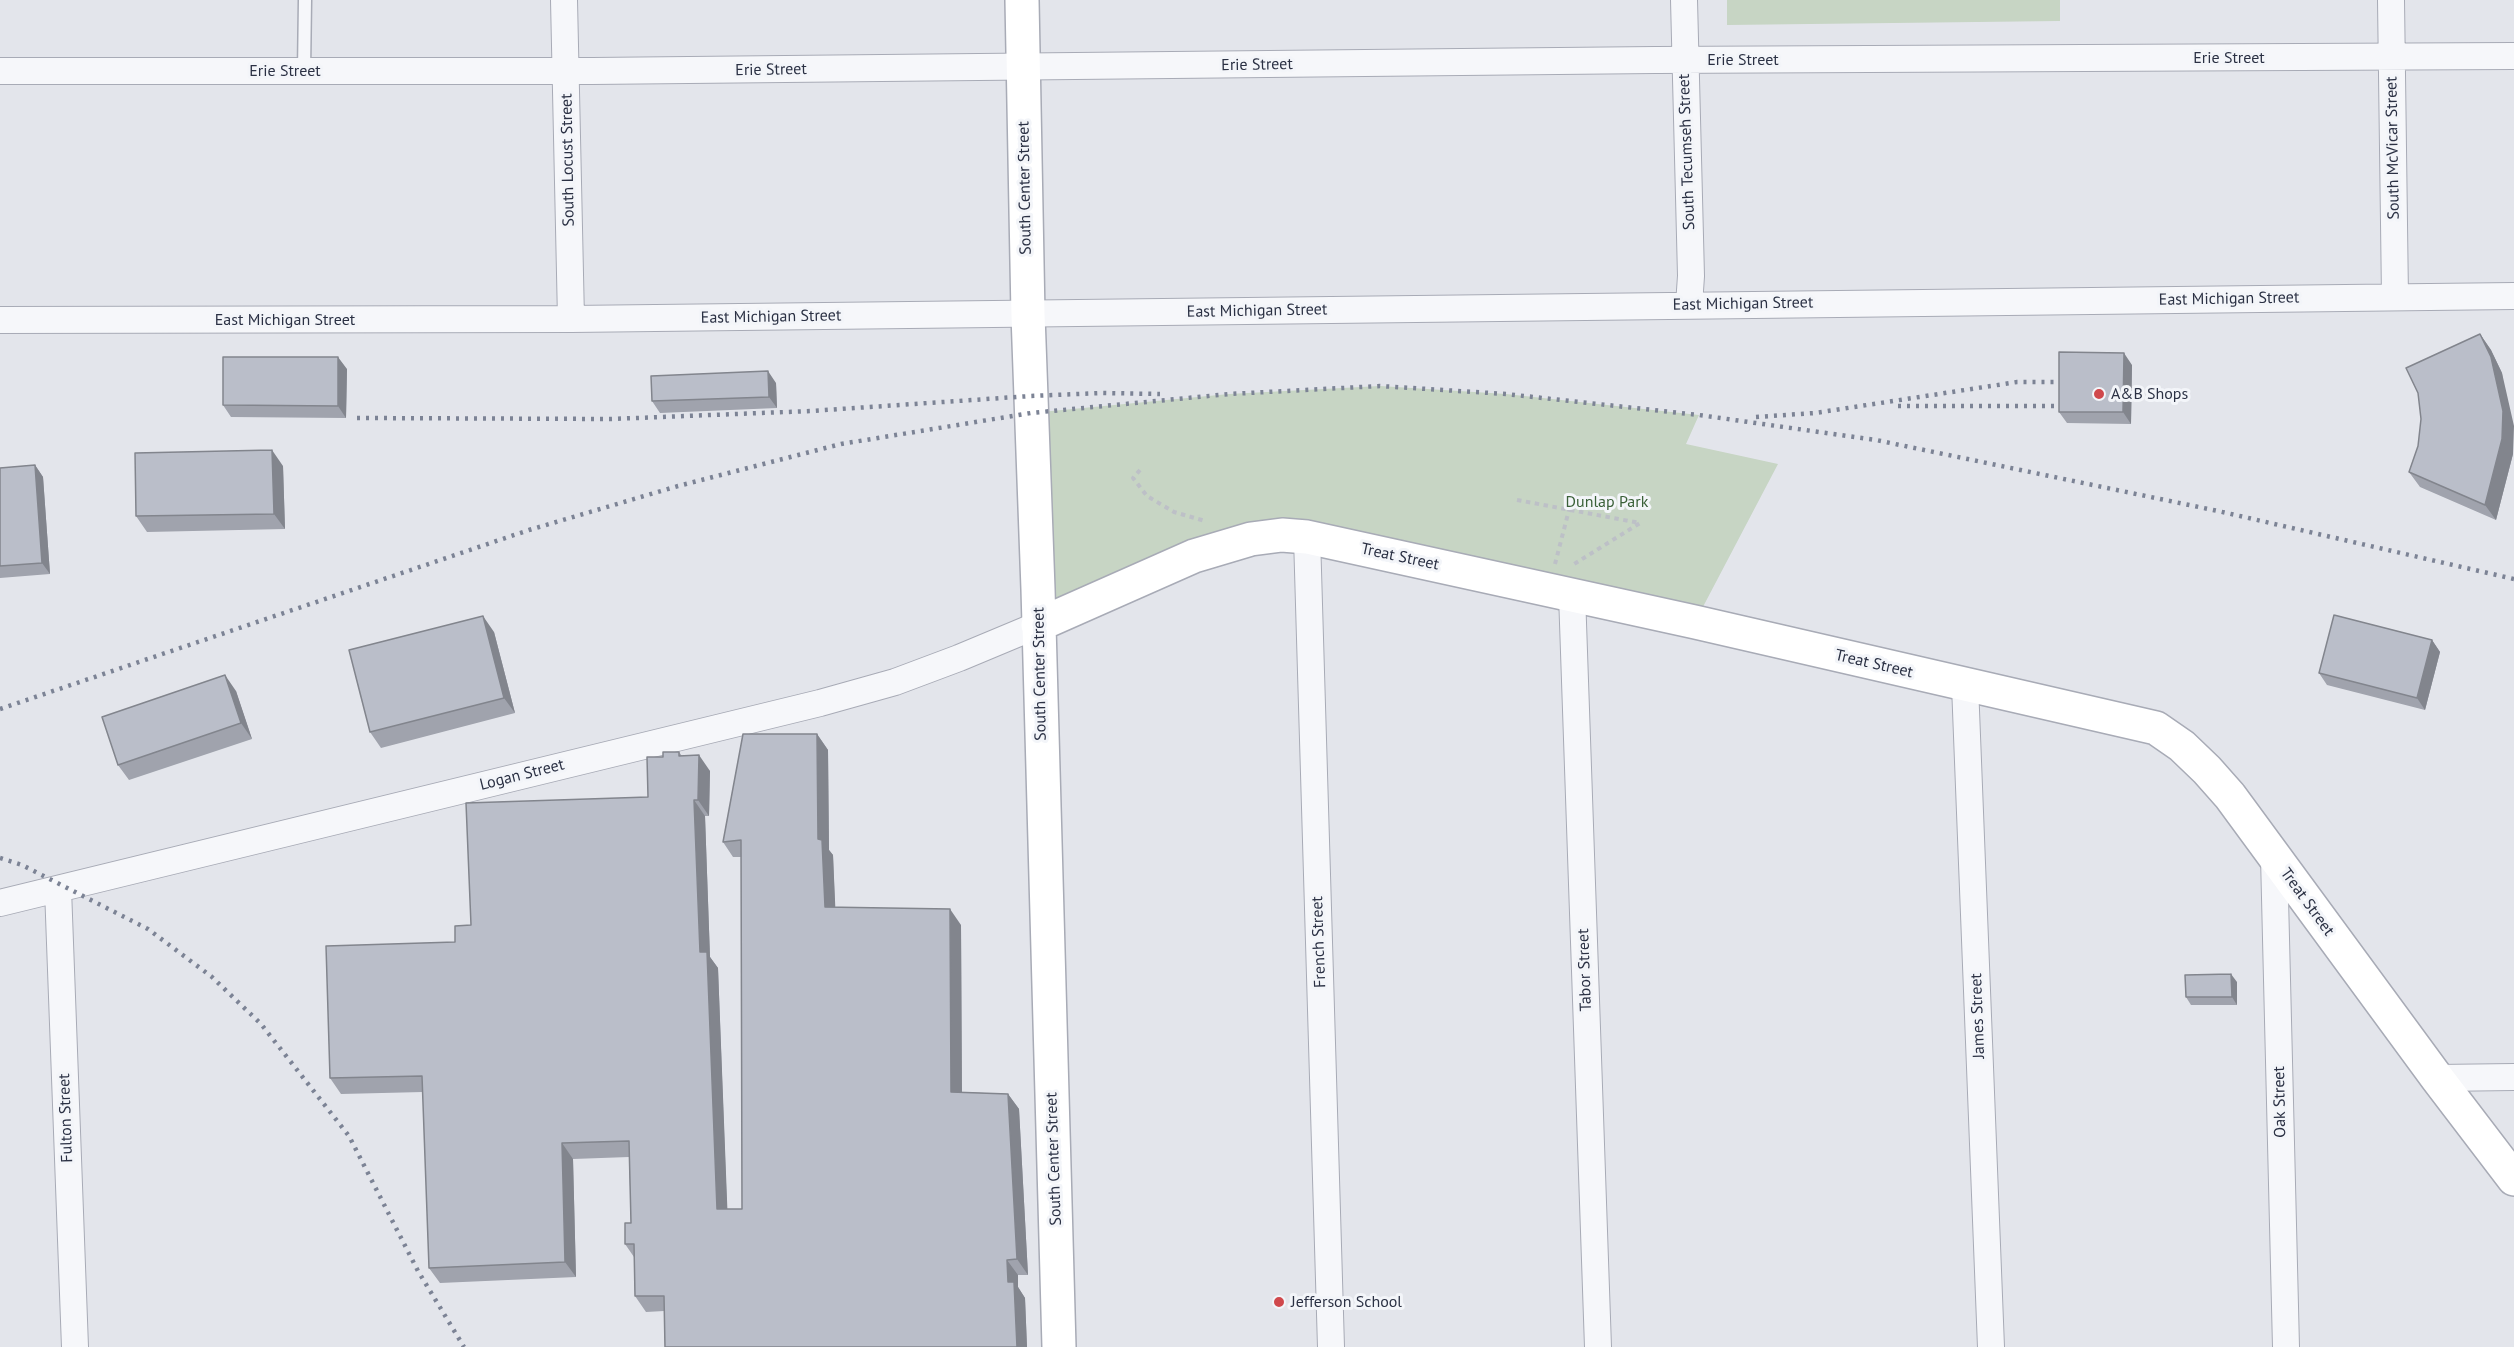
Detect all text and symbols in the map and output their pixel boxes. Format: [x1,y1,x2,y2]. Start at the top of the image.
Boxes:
street label: Erie Street [2193,48,2265,68]
street label: Erie Street [1707,50,1779,70]
street label: Erie Street [1221,55,1293,75]
street label: Erie Street [735,60,807,80]
street label: Erie Street [249,61,321,81]
street label: South Tecumseh Street [1675,73,1699,231]
street label: South McVicar Street [2382,76,2404,220]
street label: South Locust Street [557,93,579,227]
street label: South Center Street [1014,121,1036,255]
street label: East Michigan Street [2159,288,2299,310]
street label: East Michigan Street [1673,293,1813,315]
street label: East Michigan Street [1187,300,1327,322]
street label: East Michigan Street [701,306,841,328]
street label: East Michigan Street [215,310,355,330]
place label: A&B Shops [2111,384,2188,404]
marker: A&B Shops [2092,387,2106,401]
park label: Dunlap Park [1566,492,1648,512]
street label: Treat Street [1359,539,1441,575]
street label: South Center Street [1029,607,1051,741]
street label: Treat Street [1833,646,1915,682]
street label: Logan Street [478,755,566,795]
street label: Treat Street [2276,864,2338,940]
street label: French Street [1308,896,1330,988]
street label: Tabor Street [1574,928,1596,1012]
street label: James Street [1967,973,1989,1059]
street label: Oak Street [2270,1066,2290,1138]
street label: Fulton Street [55,1073,77,1163]
street label: South Center Street [1042,1092,1066,1226]
place label: Jefferson School [1291,1292,1402,1312]
marker: Jefferson School [1272,1295,1286,1309]

